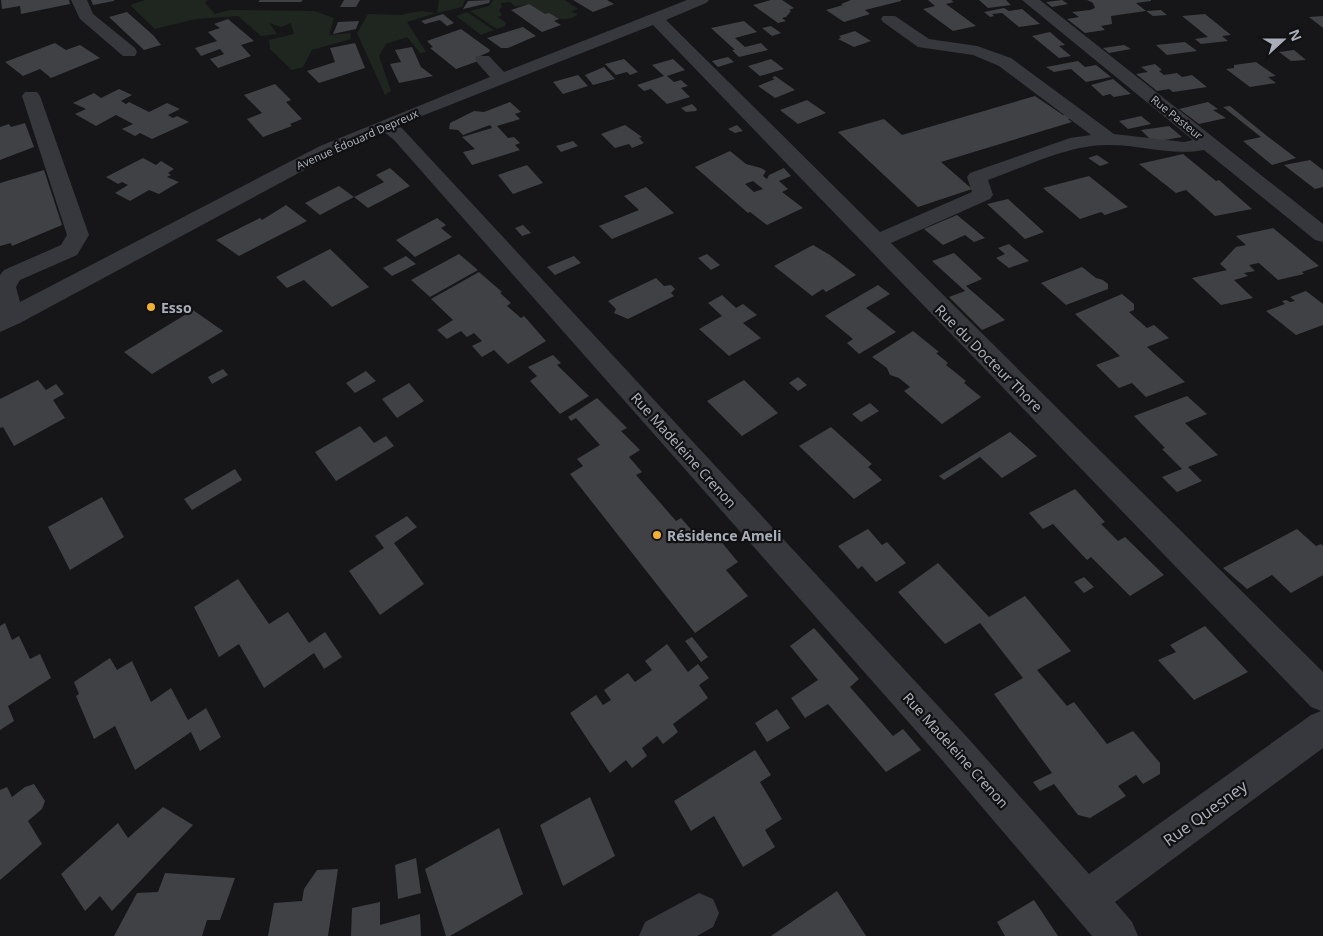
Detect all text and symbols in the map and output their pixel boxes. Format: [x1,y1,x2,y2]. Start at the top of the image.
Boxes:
north arrow [1258,15,1308,65]
text: N [1285,26,1307,44]
street label: Rue Pasteur [1148,92,1206,143]
street label: Avenue Édouard Depreux [294,105,421,173]
place label: Esso [161,298,192,317]
street label: Rue du Docteur Thore [931,300,1047,416]
marker: Esso [145,301,157,313]
street label: Rue Madeleine Crenon [627,388,741,512]
place label: Résidence Ameli [667,526,781,545]
marker: Résidence Ameli [651,529,663,541]
street label: Rue Madeleine Crenon [899,688,1013,812]
street label: Rue Quesney [1159,775,1252,851]

